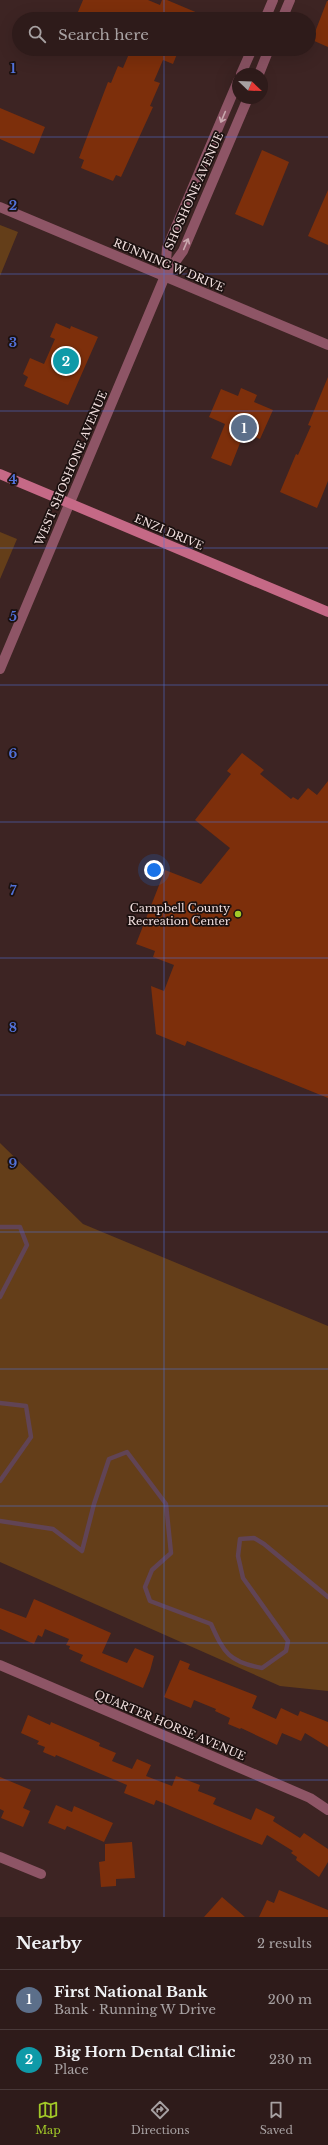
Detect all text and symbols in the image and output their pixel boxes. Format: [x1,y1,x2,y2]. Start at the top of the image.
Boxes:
search box [12,12,316,56]
icon: search [26,23,48,45]
text: Search here [58,25,149,44]
text: 1 [10,60,16,77]
north arrow [232,68,268,104]
one-way arrow [218,111,226,123]
street label: SHOSHONE AVENUE [162,130,226,252]
text: 2 [9,197,17,214]
street label: RUNNING W DRIVE [111,235,227,295]
one-way arrow [183,238,190,250]
text: 3 [9,334,17,351]
pin: 2 [53,346,79,376]
street label: WEST SHOSHONE AVENUE [32,389,110,548]
pin: 1 [231,413,257,443]
text: 4 [9,471,18,488]
street label: ENZI DRIVE [132,511,206,553]
text: 5 [9,608,17,625]
text: 6 [9,745,18,762]
your location [144,860,164,880]
text: 7 [10,882,17,899]
place label: Campbell County Recreation Center [127,901,231,928]
marker: Campbell County Recreation Center [233,909,243,919]
text: 8 [9,1019,17,1036]
text: 9 [9,1155,18,1172]
street label: QUARTER HORSE AVENUE [92,1687,248,1763]
text: Nearby [16,1933,82,1954]
text: 2 results [257,1935,312,1952]
text: First National Bank [54,1982,207,2001]
text: 1 [26,1991,32,2008]
text: 200 m [268,1991,312,2008]
text: Bank · Running W Drive [54,2001,216,2018]
text: Big Horn Dental Clinic [54,2042,235,2061]
text: 2 [25,2051,33,2068]
text: 230 m [269,2051,312,2068]
text: Place [54,2061,89,2078]
tab: Map [35,2099,61,2137]
tab: Directions [131,2099,189,2137]
tab: Saved [260,2099,293,2137]

